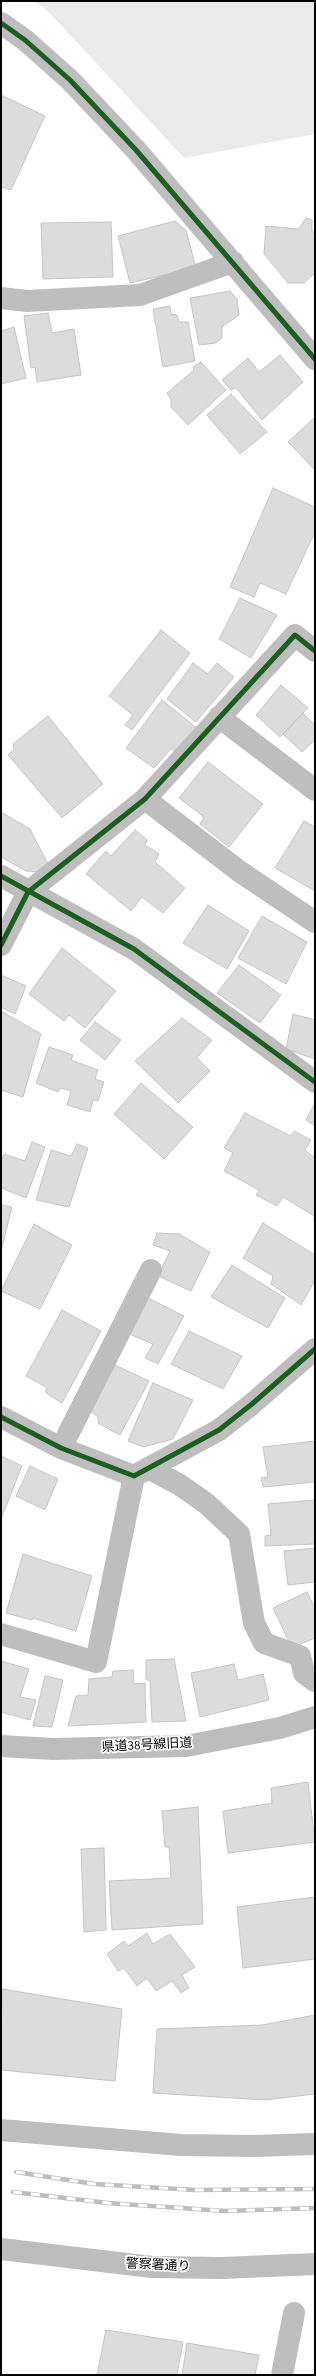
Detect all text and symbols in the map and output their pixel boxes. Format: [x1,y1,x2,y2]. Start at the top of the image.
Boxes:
street label: 県道38号線旧道 [101,1736,193,1756]
street label: 警察署通り [125,2257,191,2275]

